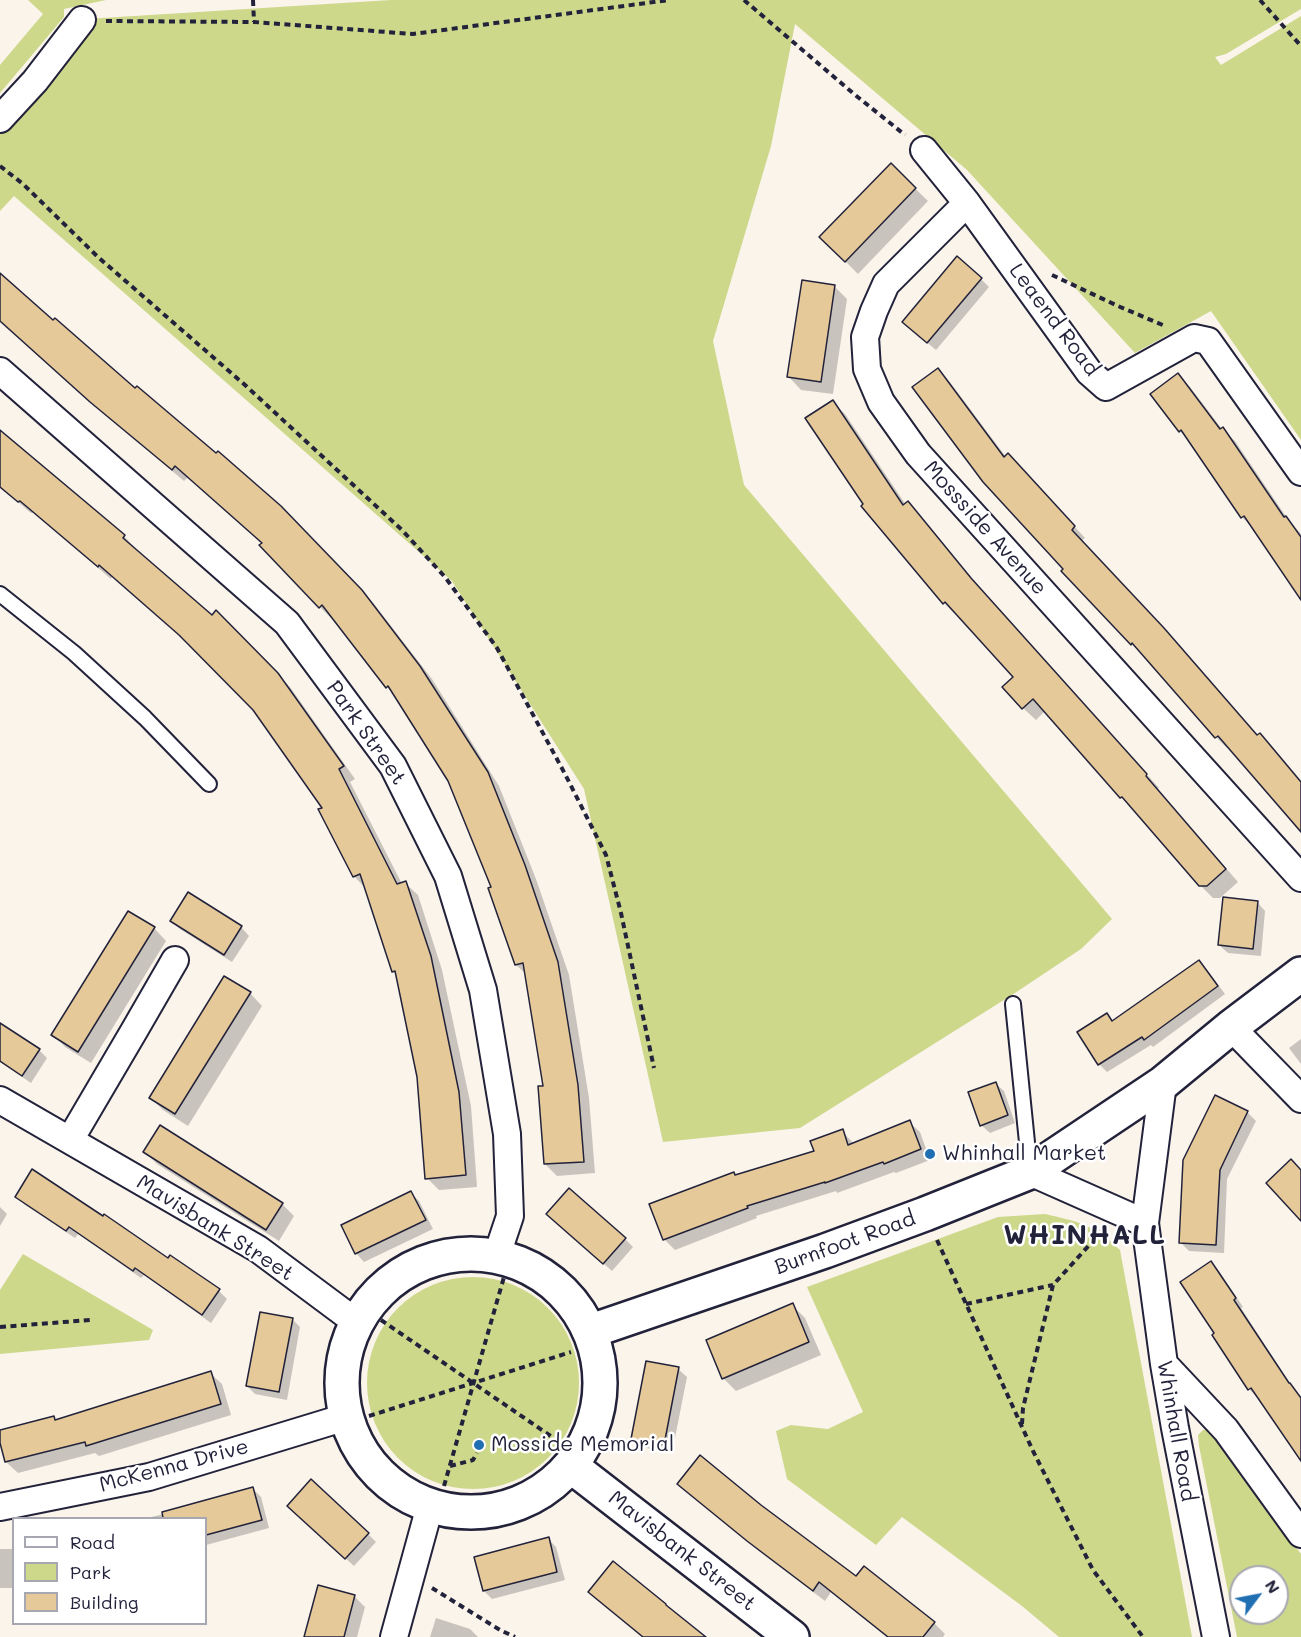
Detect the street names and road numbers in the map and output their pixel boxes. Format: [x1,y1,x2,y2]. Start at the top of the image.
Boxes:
street label: Leaend Road [1004,259,1104,381]
street label: Mossside Avenue [918,456,1052,600]
street label: Park Street [321,676,411,790]
street label: Mavisbank Street [132,1170,298,1286]
street label: Burnfoot Road [771,1206,919,1280]
street label: Whinhall Road [1151,1358,1201,1504]
street label: McKenna Drive [97,1434,251,1498]
street label: Mavisbank Street [603,1486,761,1616]

